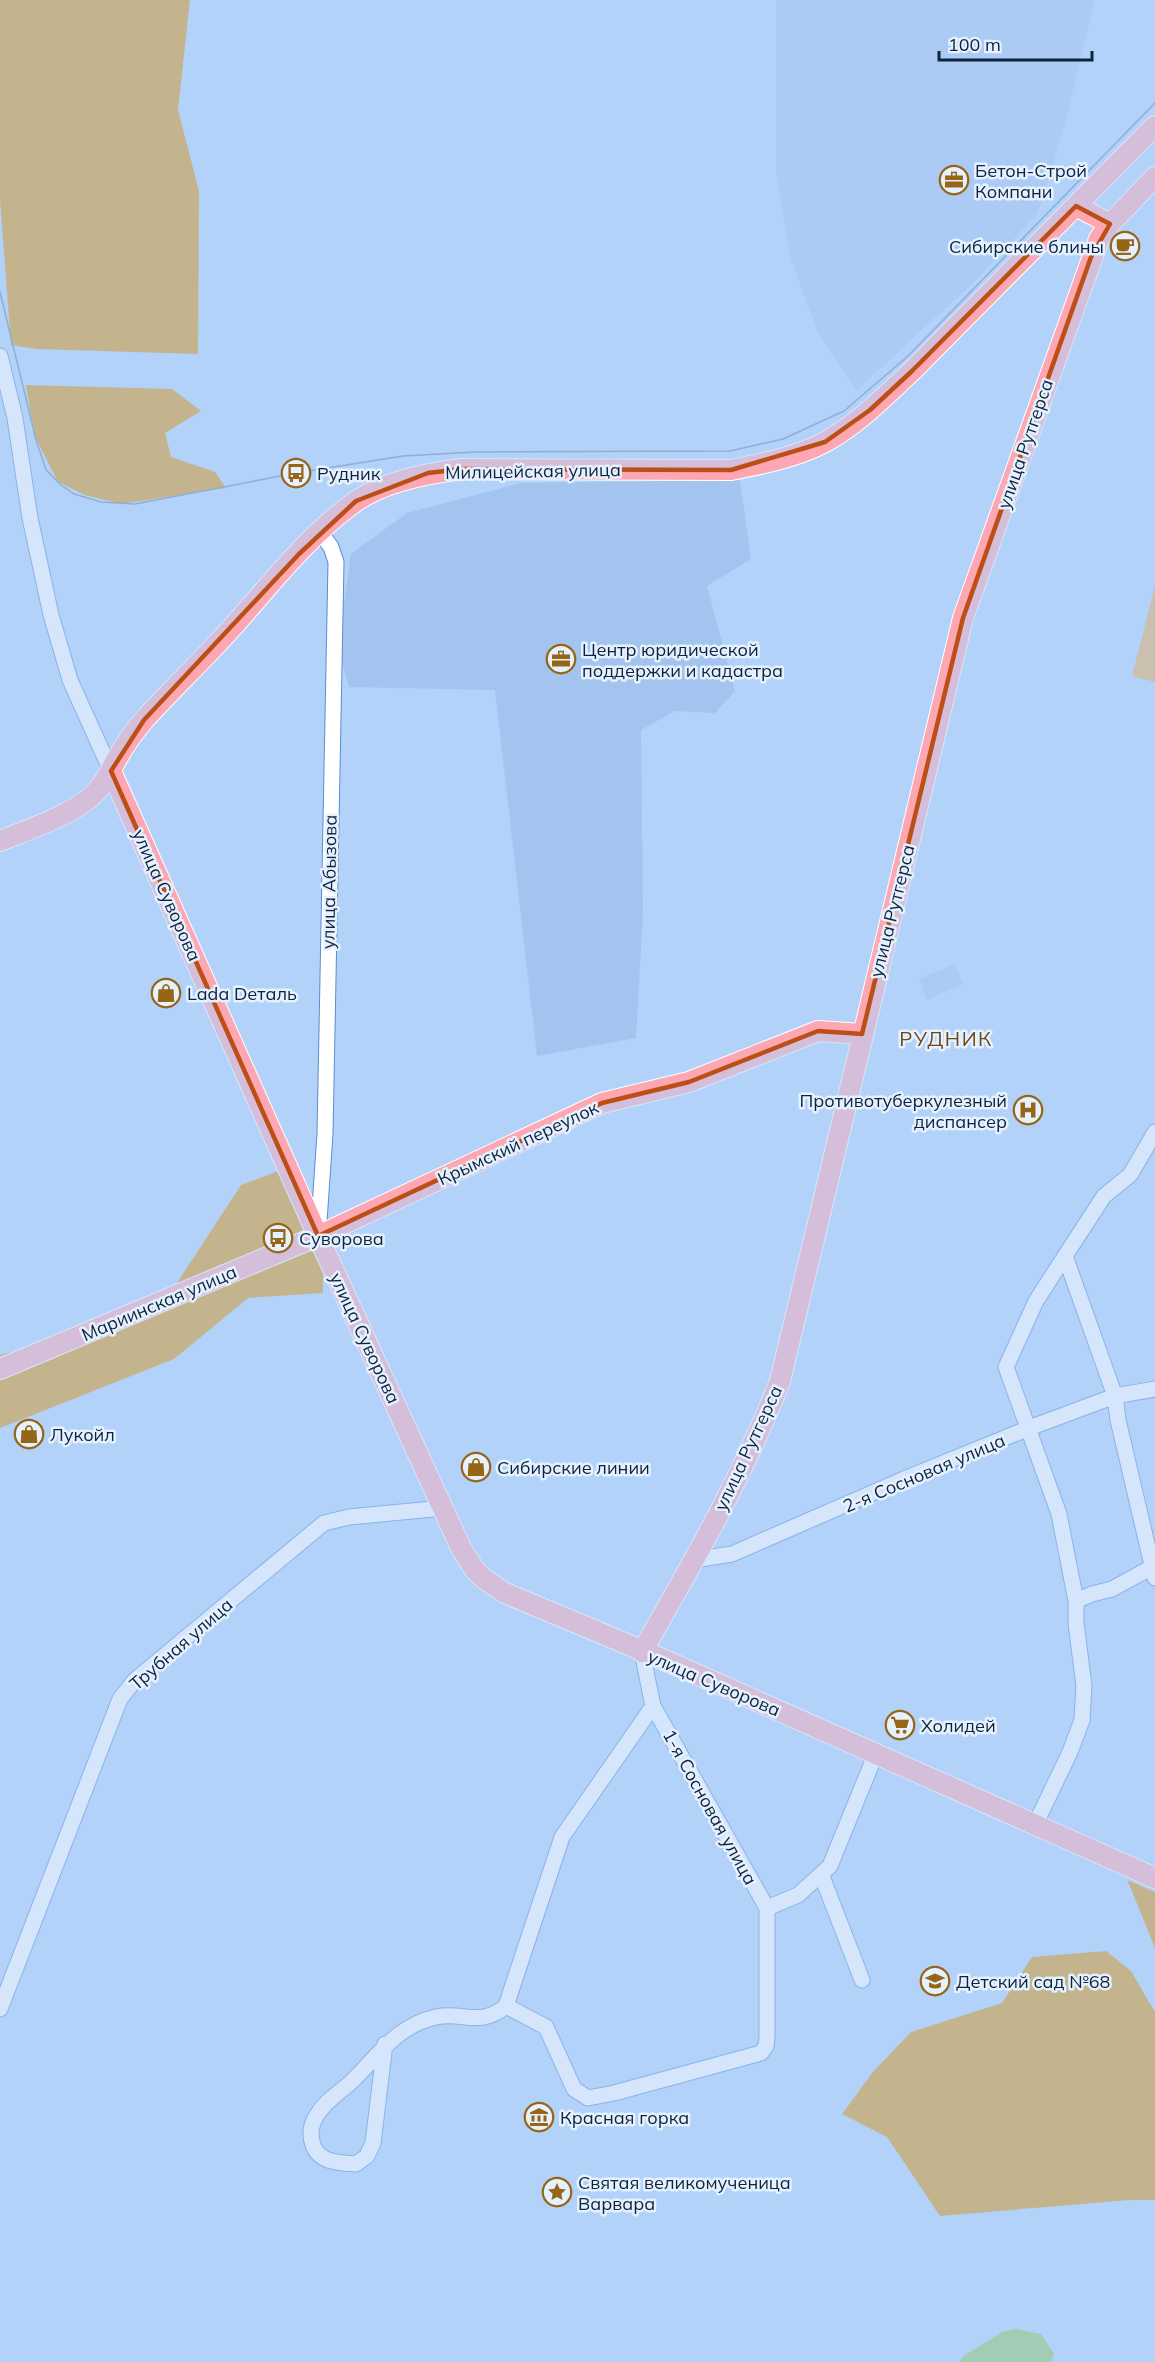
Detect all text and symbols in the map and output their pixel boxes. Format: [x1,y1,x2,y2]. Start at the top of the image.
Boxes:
scale bar [939,24,1092,62]
text: 100 m [948,33,1001,56]
place label: Бетон-Строй Компани [975,159,1087,203]
office icon: Бетон-Строй Компани [938,164,970,196]
cafe icon: Сибирские блины [1109,230,1141,262]
place label: Сибирские блины [949,235,1104,258]
street label: улица Рутгерса [992,376,1058,512]
bus stop icon: Рудник [280,457,312,489]
street label: Милицейская улица [445,458,621,484]
place label: Рудник [317,462,381,485]
place label: Центр юридической поддержки и кадастра [582,638,783,682]
office icon: Центр юридической поддержки и кадастра [545,643,577,675]
street label: улица Абызова [316,815,342,949]
street label: улица Суворова [128,826,206,964]
street label: улица Рутгерса [864,842,920,980]
shop icon: Lada Dеталь [150,977,182,1009]
place label: Lada Dеталь [187,982,297,1005]
district label: РУДНИК [899,1026,993,1051]
place label: Противотуберкулезный диспансер [800,1089,1007,1133]
hospital icon: Противотуберкулезный диспансер [1012,1094,1044,1126]
street label: Крымский переулок [434,1096,602,1190]
bus stop icon: Суворова [262,1222,294,1254]
place label: Суворова [299,1227,384,1250]
street label: Мариинская улица [78,1260,240,1346]
street label: улица Суворова [325,1269,405,1407]
street label: улица Рутгерса [709,1382,787,1514]
shop icon: Лукойл [13,1418,45,1450]
place label: Лукойл [50,1423,115,1446]
street label: 2-я Сосновая улица [839,1428,1009,1518]
shop icon: Сибирские линии [460,1451,492,1483]
place label: Сибирские линии [497,1456,650,1479]
street label: Трубная улица [125,1593,237,1695]
street label: улица Суворова [644,1645,784,1721]
supermarket icon: Холидей [884,1709,916,1741]
place label: Холидей [921,1714,996,1737]
street label: 1-я Сосновая улица [658,1725,762,1889]
school or university icon: Детский сад №68 [919,1965,951,1997]
place label: Детский сад №68 [956,1970,1110,1993]
museum icon: Красная горка [523,2101,555,2133]
place label: Красная горка [560,2106,689,2129]
place label: Святая великомученица Варвара [578,2171,791,2215]
place icon: Святая великомученица Варвара [541,2176,573,2208]

